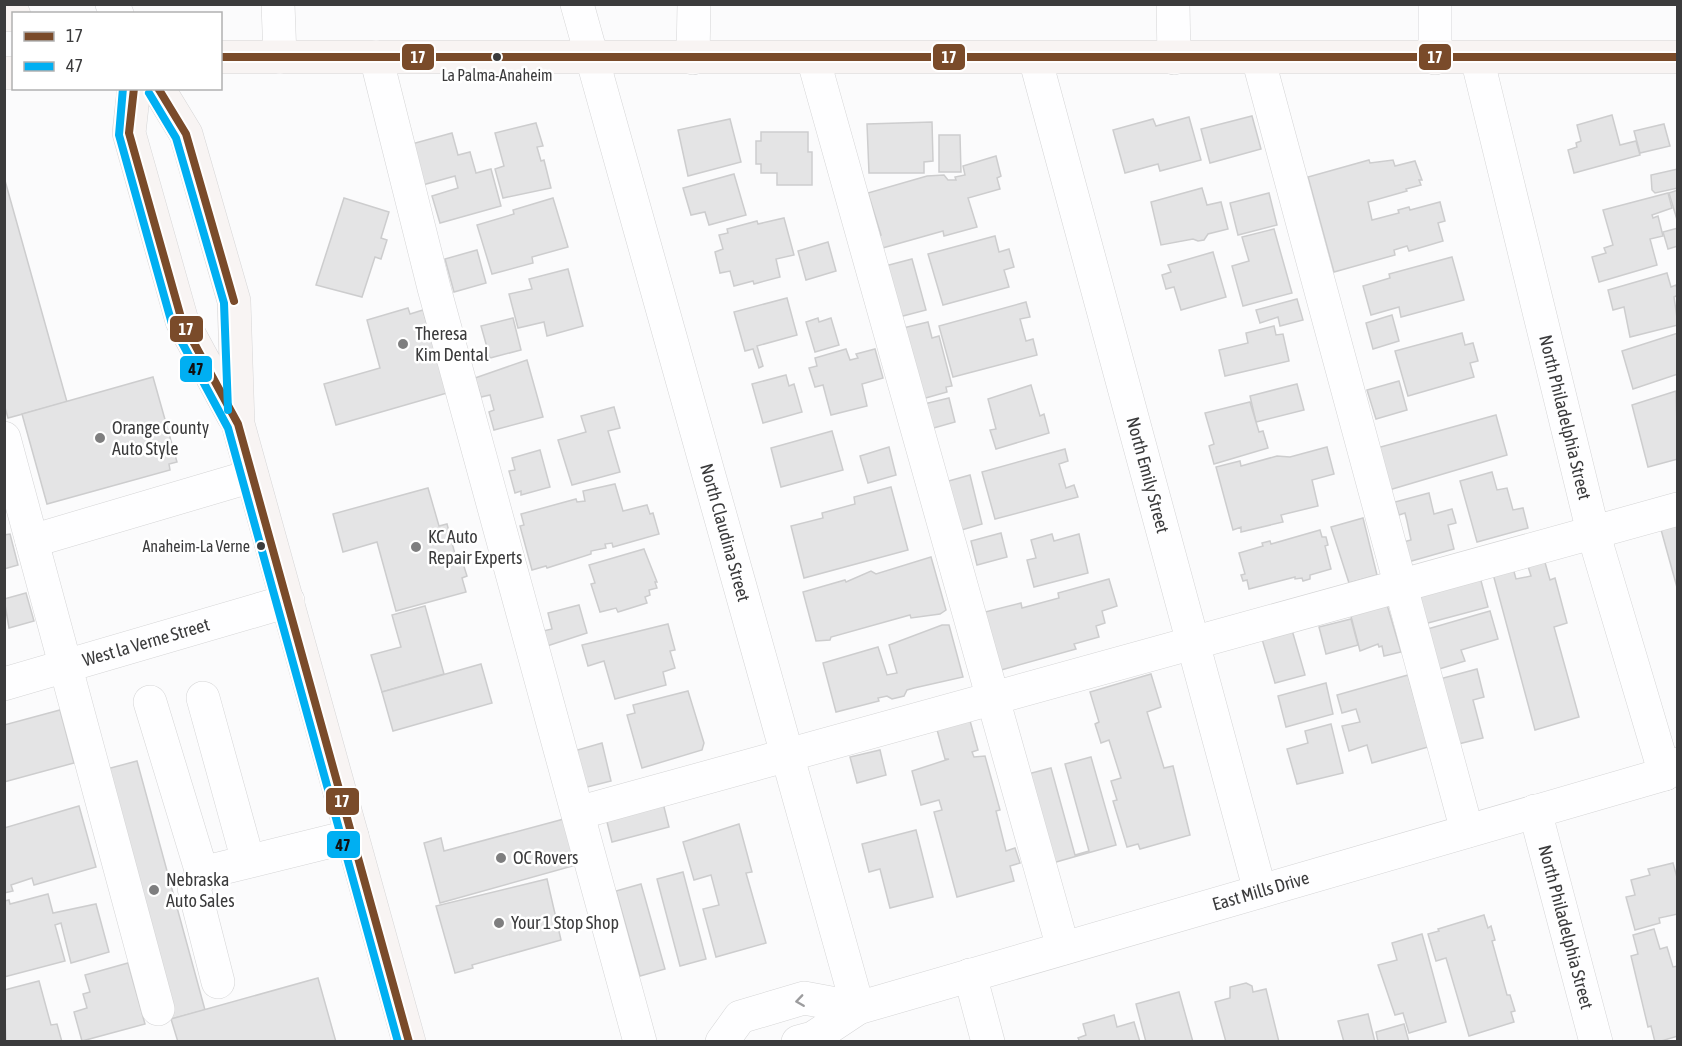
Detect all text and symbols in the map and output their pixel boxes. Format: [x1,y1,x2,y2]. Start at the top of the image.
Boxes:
legend [12,12,222,90]
text: 17 [66,25,83,46]
line badge: 17 [401,43,435,71]
line badge: 17 [932,43,966,71]
line badge: 17 [1418,43,1452,71]
text: 17 [410,48,426,66]
text: 17 [941,48,957,66]
text: 17 [1427,48,1443,66]
marker: La Palma-Anaheim [491,51,503,63]
text: 47 [66,55,83,76]
place label: La Palma-Anaheim [441,66,553,84]
line badge: 17 [169,315,204,343]
text: 17 [178,320,194,338]
place label: Theresa Kim Dental [415,323,489,365]
street label: North Philadelphia Street [1535,333,1596,502]
marker: Theresa Kim Dental [396,337,410,351]
line badge: 47 [179,355,213,383]
text: 47 [187,360,204,378]
street label: North Emily Street [1122,415,1174,535]
place label: Orange County Auto Style [112,417,209,459]
marker: Orange County Auto Style [93,431,107,445]
street label: North Claudina Street [696,461,755,604]
place label: KC Auto Repair Experts [428,526,522,568]
place label: Anaheim-La Verne [143,537,250,555]
marker: Anaheim-La Verne [255,540,267,552]
marker: KC Auto Repair Experts [409,540,423,554]
street label: West la Verne Street [80,614,212,670]
line badge: 17 [325,787,360,816]
text: 17 [334,792,350,810]
line badge: 47 [326,830,361,859]
text: 47 [334,836,351,854]
street label: North Philadelphia Street [1534,843,1598,1011]
place label: OC Rovers [513,847,578,868]
marker: OC Rovers [494,851,508,865]
street label: East Mills Drive [1210,867,1311,915]
place label: Nebraska Auto Sales [166,869,235,911]
marker: Nebraska Auto Sales [147,883,161,897]
place label: Your 1 Stop Shop [511,912,619,933]
marker: Your 1 Stop Shop [492,916,506,930]
one-way arrow [795,994,805,1006]

